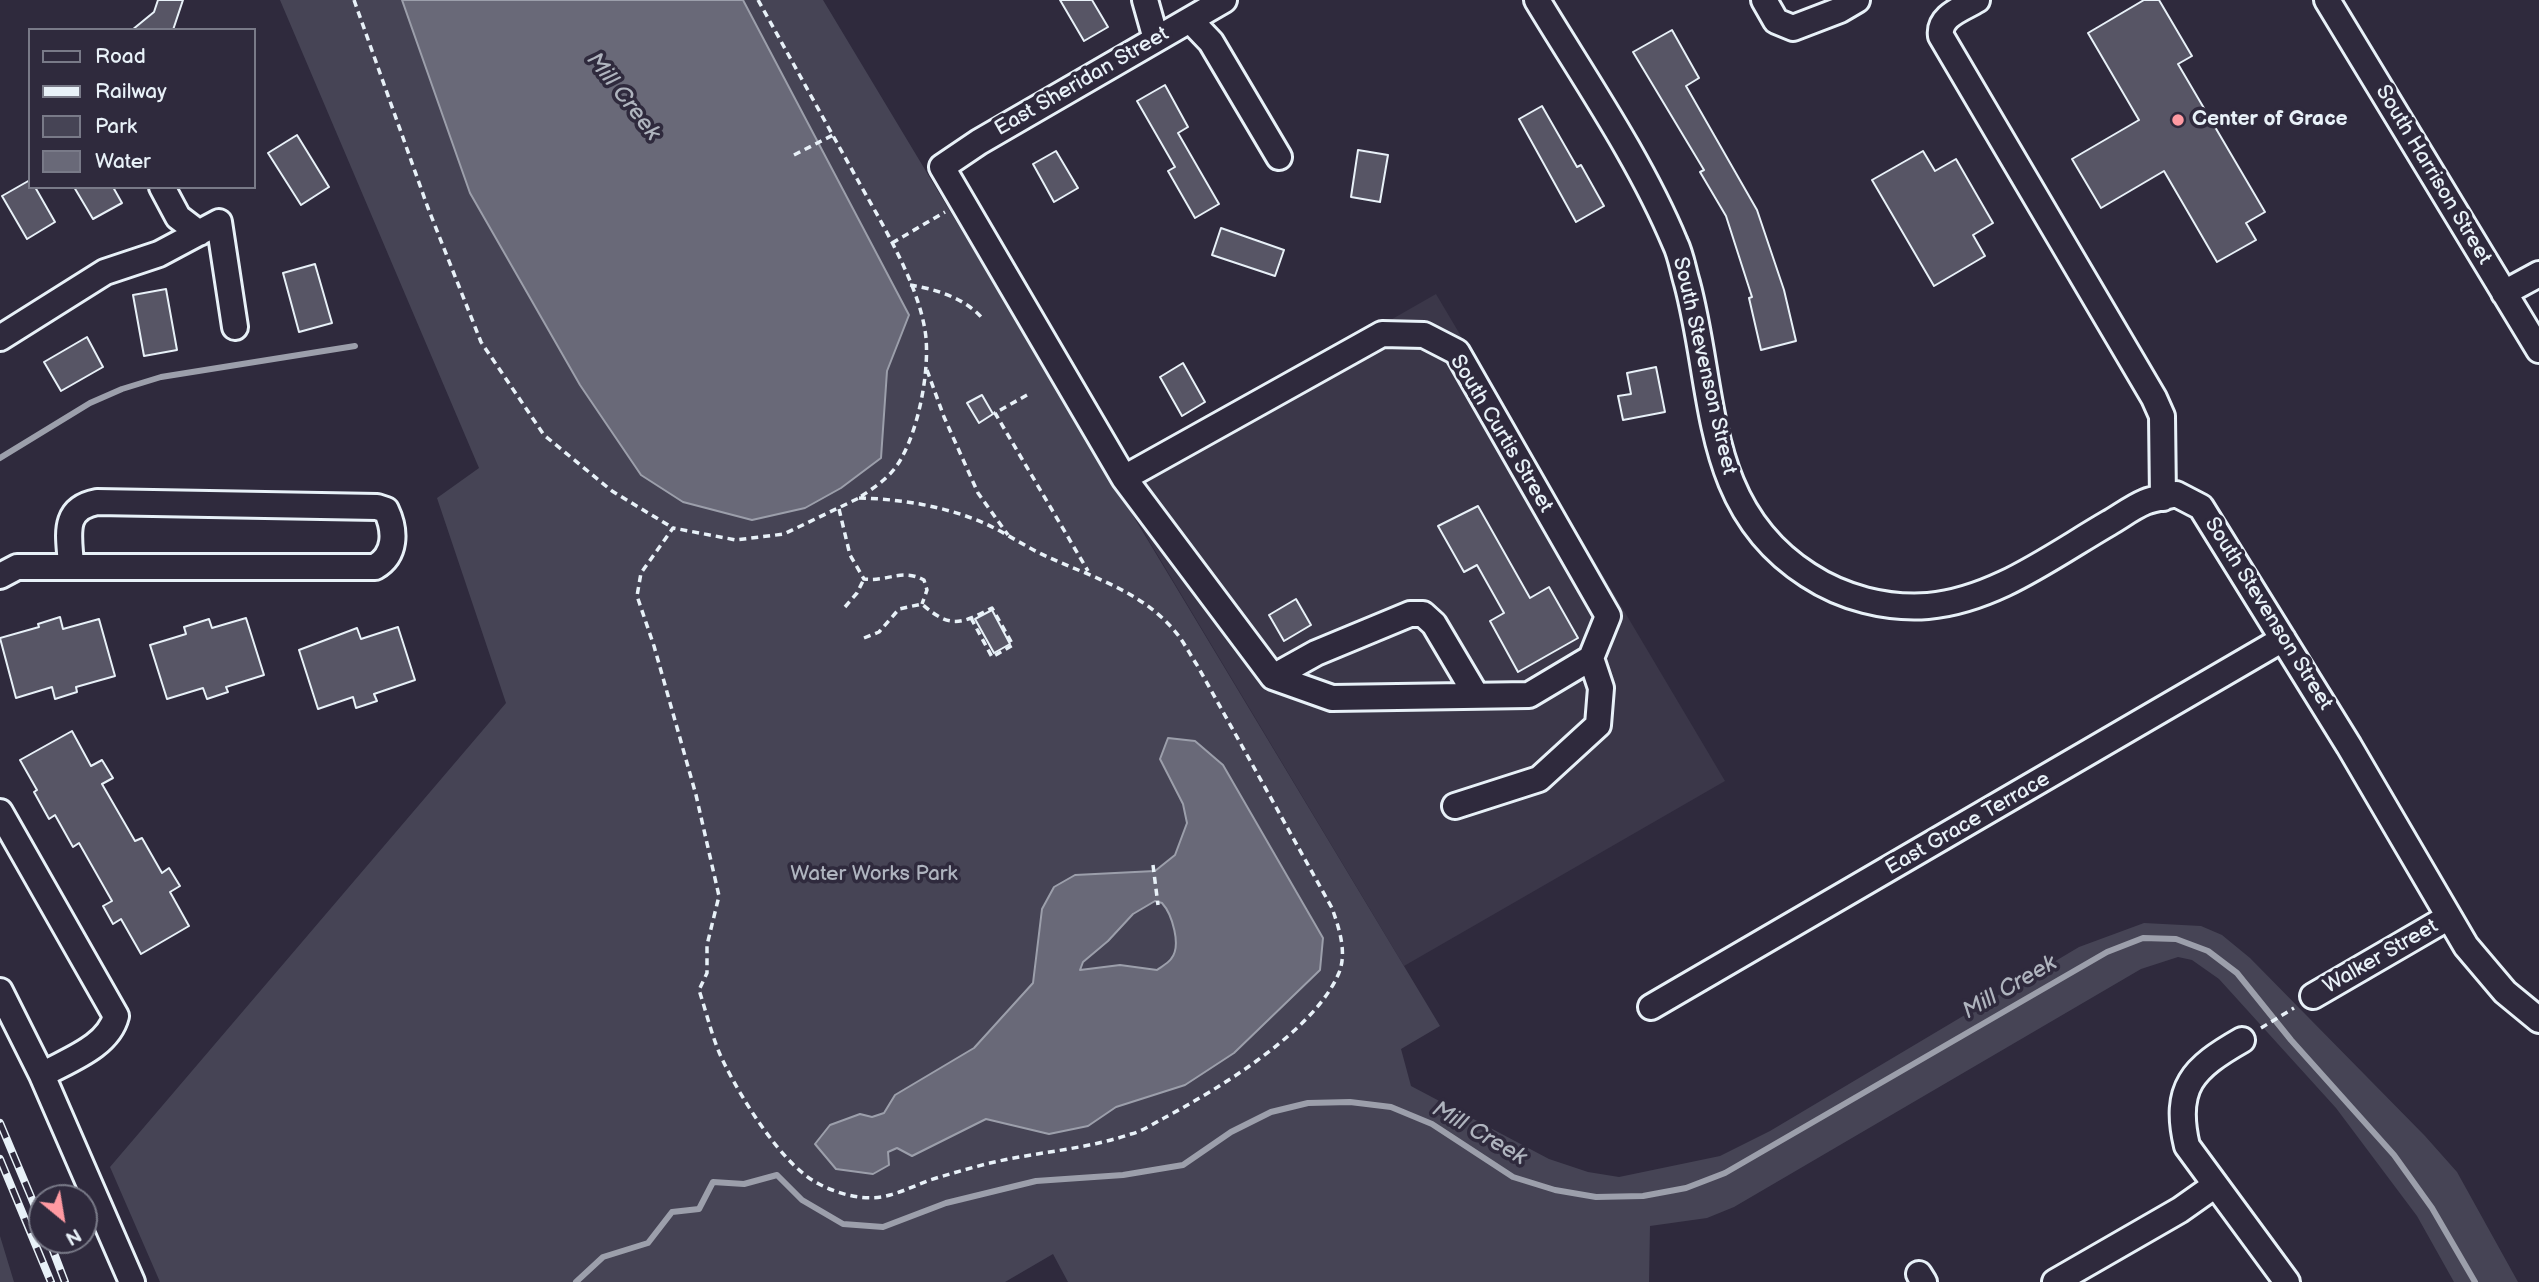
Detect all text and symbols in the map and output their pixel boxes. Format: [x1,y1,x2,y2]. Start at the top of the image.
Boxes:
street label: East Sheridan Street [991,22,1173,142]
legend [28,28,256,189]
text: Road [95,44,146,69]
water label: Mill Creek [580,47,666,147]
text: Railway [95,79,167,104]
street label: South Harrison Street [2369,81,2497,269]
place label: Center of Grace [2192,107,2348,133]
marker: Center of Grace [2170,112,2186,128]
text: Park [95,114,137,139]
text: Water [95,149,151,174]
street label: South Stevenson Street [1667,255,1741,477]
street label: South Curtis Street [1444,351,1558,517]
street label: South Stevenson Street [2198,513,2338,715]
street label: East Grace Terrace [1881,767,2055,881]
park label: Water Works Park [790,862,958,888]
street label: Walker Street [2319,914,2443,1000]
water label: Mill Creek [1958,950,2062,1026]
water label: Mill Creek [1427,1096,1531,1172]
north arrow [28,1184,98,1254]
text: N [61,1222,85,1249]

